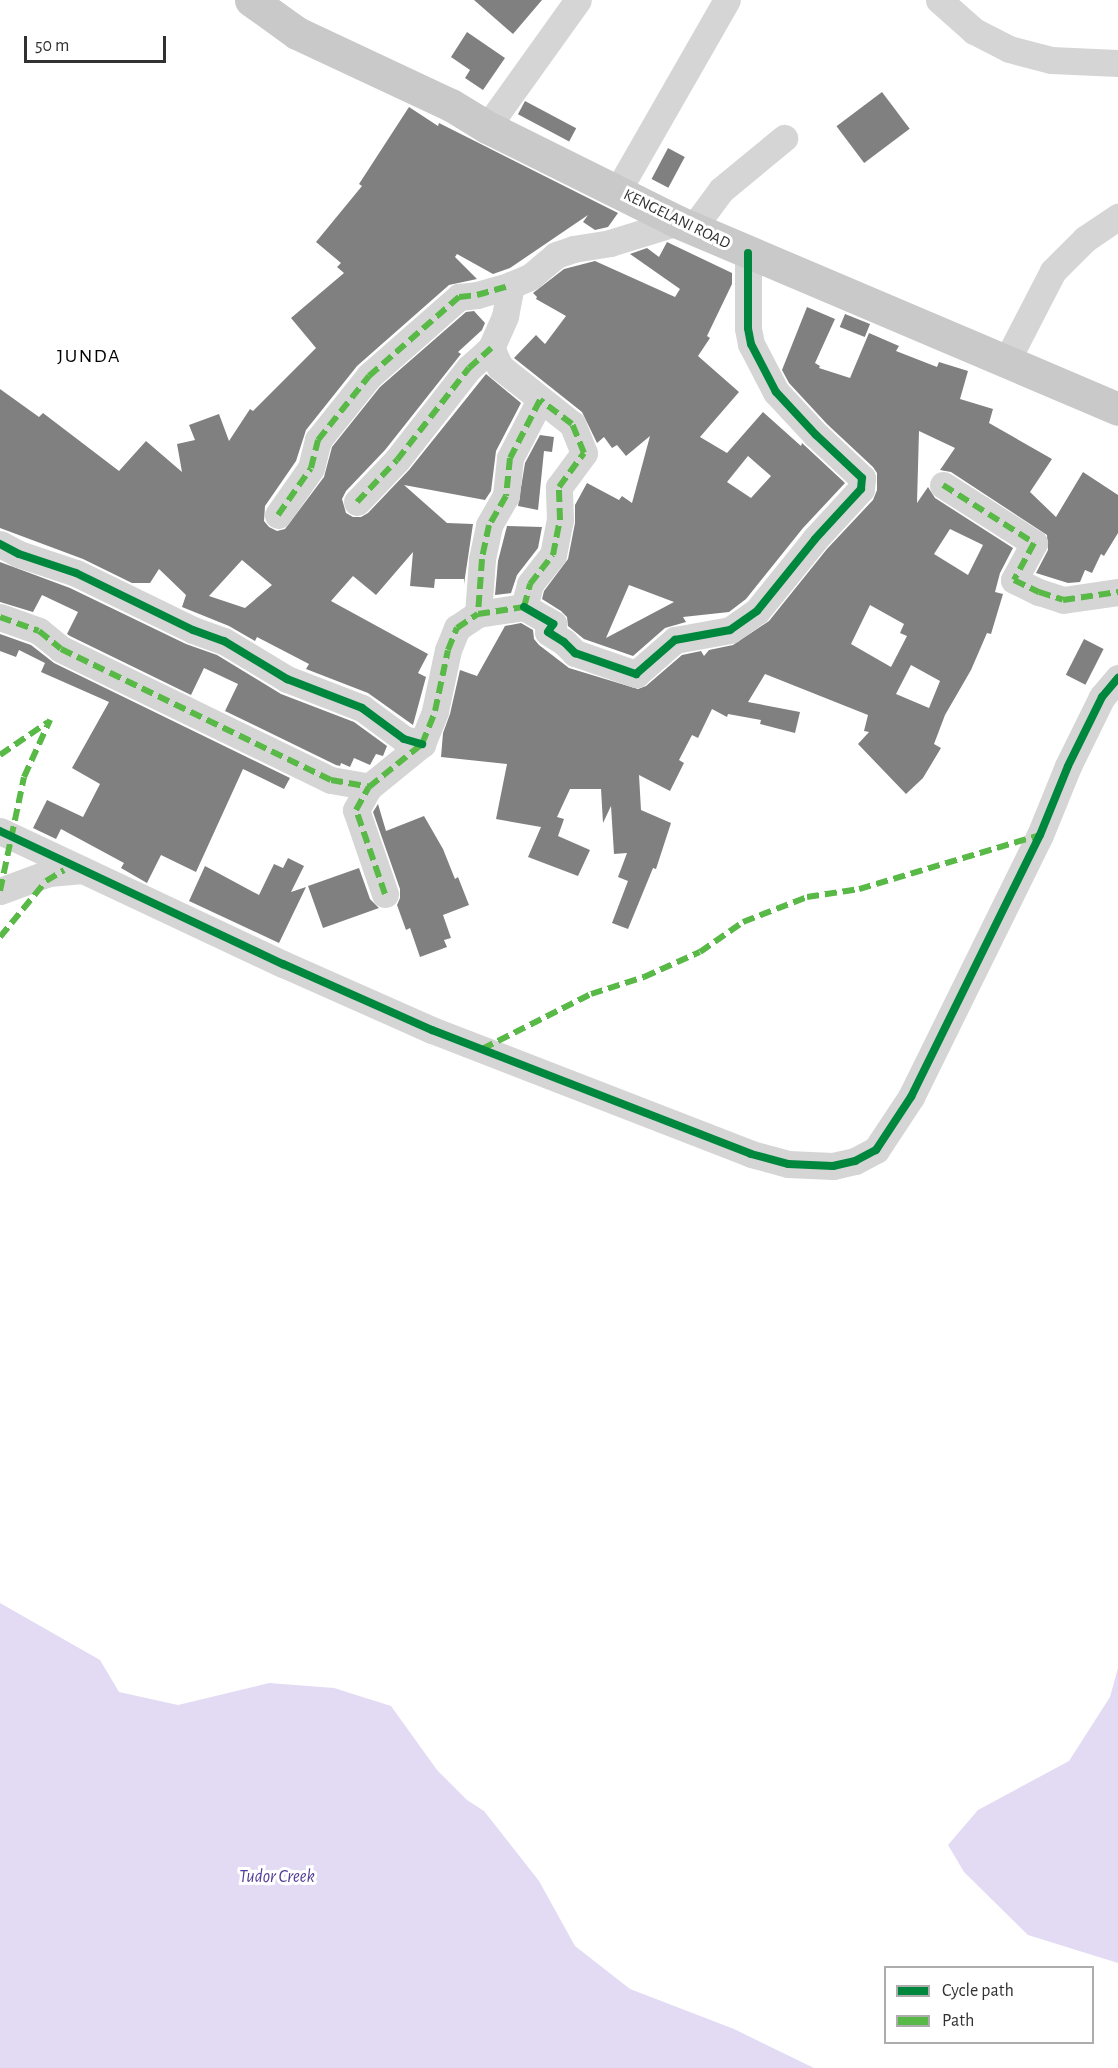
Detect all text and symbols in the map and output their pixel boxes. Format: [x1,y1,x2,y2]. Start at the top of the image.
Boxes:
scale bar [27,24,170,62]
text: 50 m [35,37,69,55]
street label: KENGELANI ROAD [620,185,734,253]
district label: JUNDA [57,344,121,368]
water label: Tudor Creek [239,1866,315,1888]
legend [884,1966,1094,2044]
text: Cycle path [942,1982,1014,2000]
text: Path [942,2012,974,2030]

